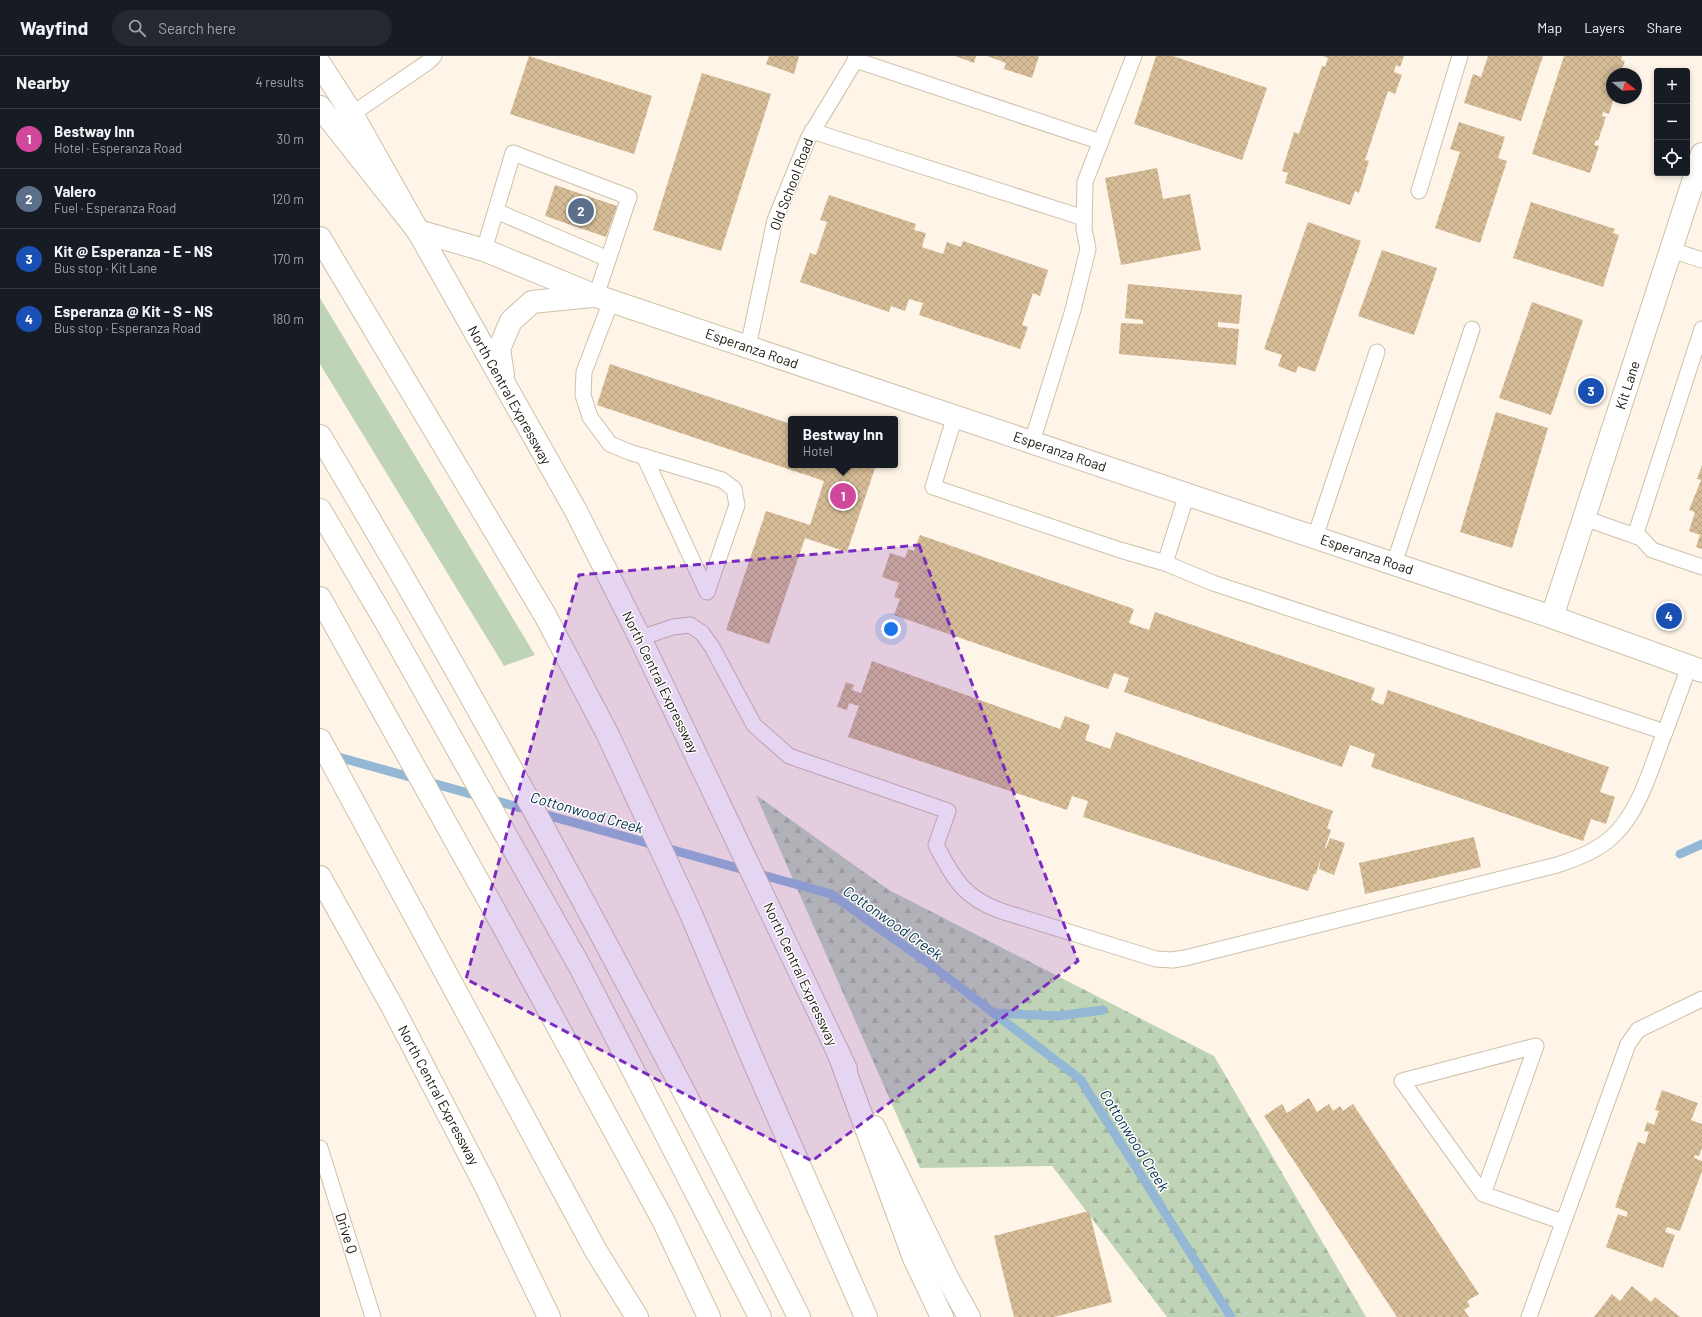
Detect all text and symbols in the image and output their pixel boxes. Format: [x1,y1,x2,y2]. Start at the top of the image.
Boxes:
search box [112,10,392,46]
text: Wayfind [20,16,88,39]
icon: search [126,17,148,39]
text: Search here [158,19,236,37]
text: Map [1537,19,1562,36]
text: Layers [1584,19,1625,36]
text: Share [1647,19,1682,36]
north arrow [1606,68,1642,104]
map controls [1654,68,1690,176]
button: + [1654,68,1690,104]
text: Nearby [16,72,70,92]
text: 4 results [256,74,304,90]
button: − [1654,104,1690,140]
text: Bestway Inn [54,122,135,140]
text: 1 [27,131,31,147]
text: 30 m [277,131,304,147]
street label: Old School Road [766,135,816,233]
text: Hotel · Esperanza Road [54,140,182,156]
button: locate [1654,140,1690,176]
text: Valero [54,182,96,200]
text: 2 [25,191,33,207]
text: 120 m [272,191,304,207]
pin: 2 [568,196,594,226]
text: Fuel · Esperanza Road [54,200,176,216]
text: Kit @ Esperanza - E - NS [54,242,213,260]
text: 3 [25,251,33,267]
text: 170 m [273,251,304,267]
text: Bus stop · Kit Lane [54,260,157,276]
text: Esperanza @ Kit - S - NS [54,302,213,320]
text: 4 [25,311,33,327]
text: 180 m [272,311,304,327]
text: Bus stop · Esperanza Road [54,320,201,336]
street label: North Central Expressway [465,323,556,468]
street label: Esperanza Road [703,324,801,372]
street label: Kit Lane [1611,359,1643,411]
pin: 3 [1578,376,1604,406]
popup [788,416,898,468]
text: Bestway Inn [803,425,883,443]
street label: Esperanza Road [1011,427,1109,475]
text: Hotel [803,443,833,459]
pin: 1 [830,481,856,511]
street label: Esperanza Road [1318,530,1416,578]
pin: 4 [1656,601,1682,631]
street label: North Central Expressway [619,608,703,756]
your location [881,619,901,639]
water label: Cottonwood Creek [529,787,646,837]
water label: Cottonwood Creek [840,881,946,963]
street label: North Central Expressway [760,900,842,1049]
street label: North Central Expressway [395,1022,483,1168]
water label: Cottonwood Creek [1097,1086,1174,1195]
street label: Drive Q [332,1210,362,1256]

